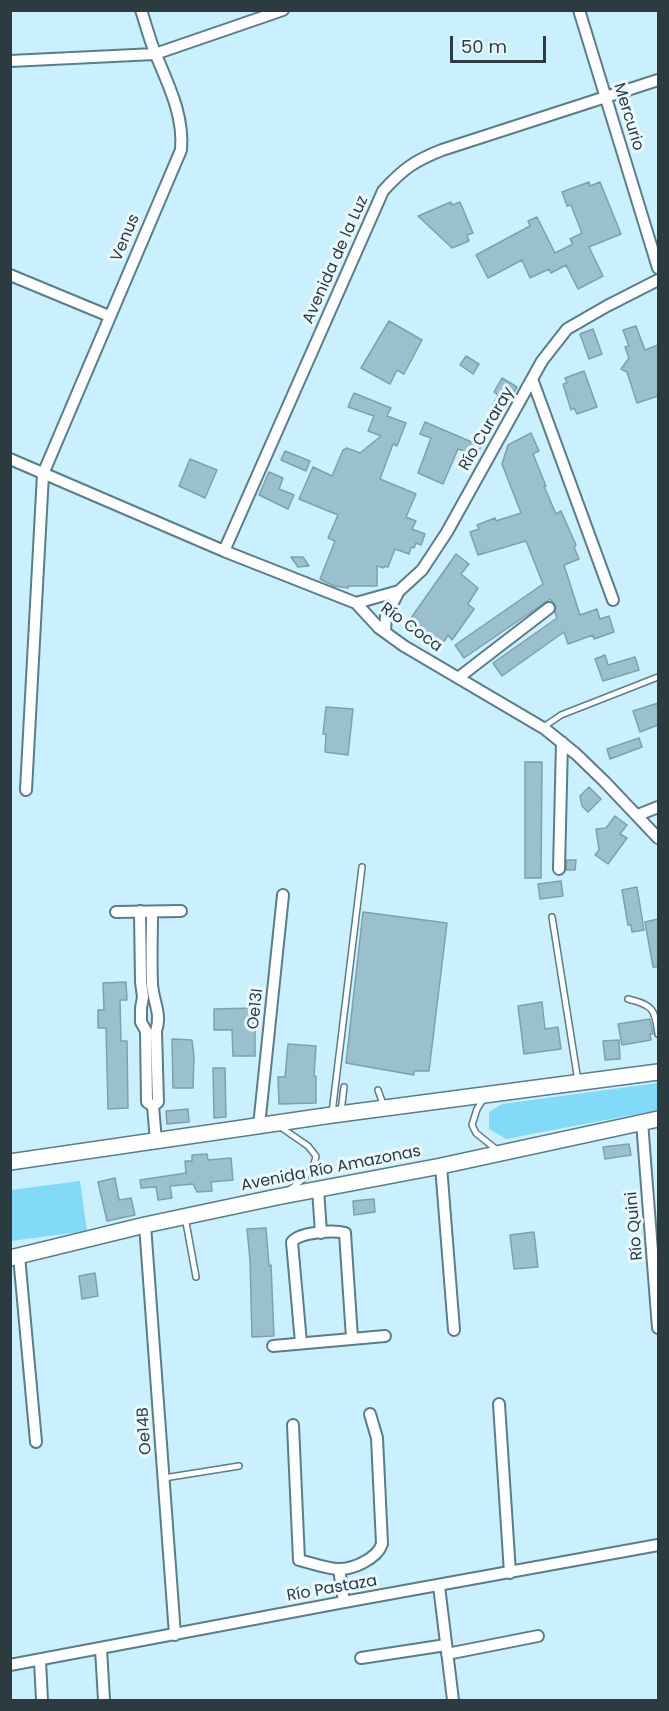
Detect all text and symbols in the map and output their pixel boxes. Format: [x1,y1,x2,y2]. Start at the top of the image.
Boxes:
scale bar [453,24,549,62]
text: 50 m [461,34,507,59]
street label: Mercurio [609,81,647,153]
street label: Avenida de la Luz [299,193,373,327]
street label: Venus [107,211,145,265]
street label: Río Curaray [455,384,519,474]
street label: Río Coca [377,599,445,657]
street label: Oe13I [244,988,268,1030]
street label: Avenida Río Amazonas [239,1142,423,1196]
street label: Río Quini [622,1191,648,1261]
street label: Oe14B [134,1407,156,1455]
street label: Río Pastaza [285,1572,379,1606]

